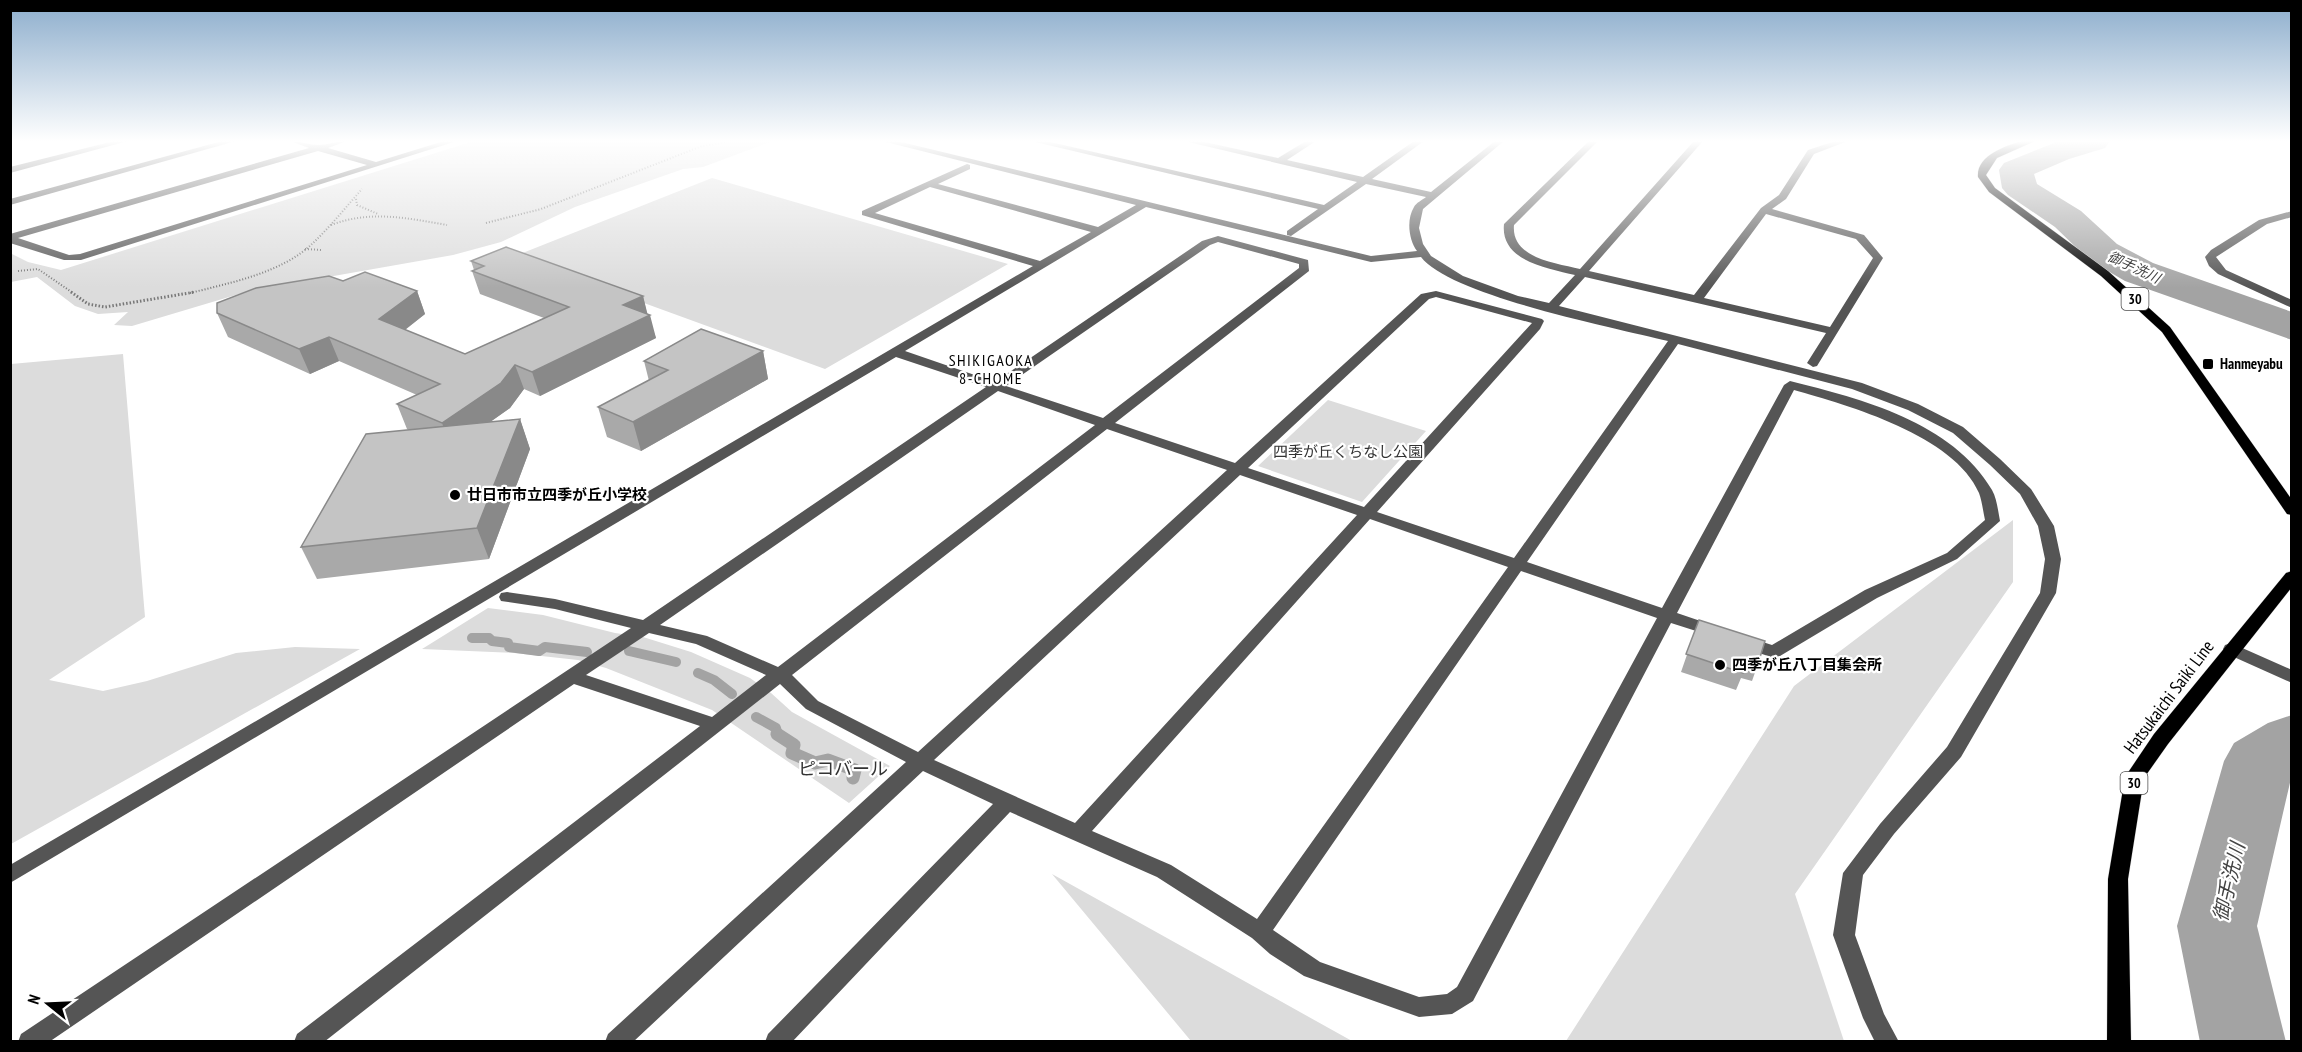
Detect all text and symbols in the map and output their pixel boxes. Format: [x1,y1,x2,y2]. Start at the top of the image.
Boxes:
water label: 御手洗川 [2105,247,2165,288]
road number: 30 [2122,288,2148,310]
district label: SHIKIGAOKA 8-CHOME [949,350,1033,388]
place label: Hanmeyabu [2220,354,2283,373]
marker: Hanmeyabu [2201,357,2215,371]
park label: 四季が丘くちなし公園 [1273,442,1423,461]
place label: 廿日市市立四季が丘小学校 [467,485,647,504]
marker: 廿日市市立四季が丘小学校 [448,488,462,502]
street label: Hatsukaichi Saiki Line [2118,635,2219,758]
place label: 四季が丘八丁目集会所 [1732,655,1882,674]
marker: 四季が丘八丁目集会所 [1713,658,1727,672]
park label: ピコバール [798,757,888,780]
road number: 30 [2120,772,2148,794]
water label: 御手洗川 [2207,838,2251,924]
north arrow [18,974,78,1034]
text: N [23,992,45,1007]

